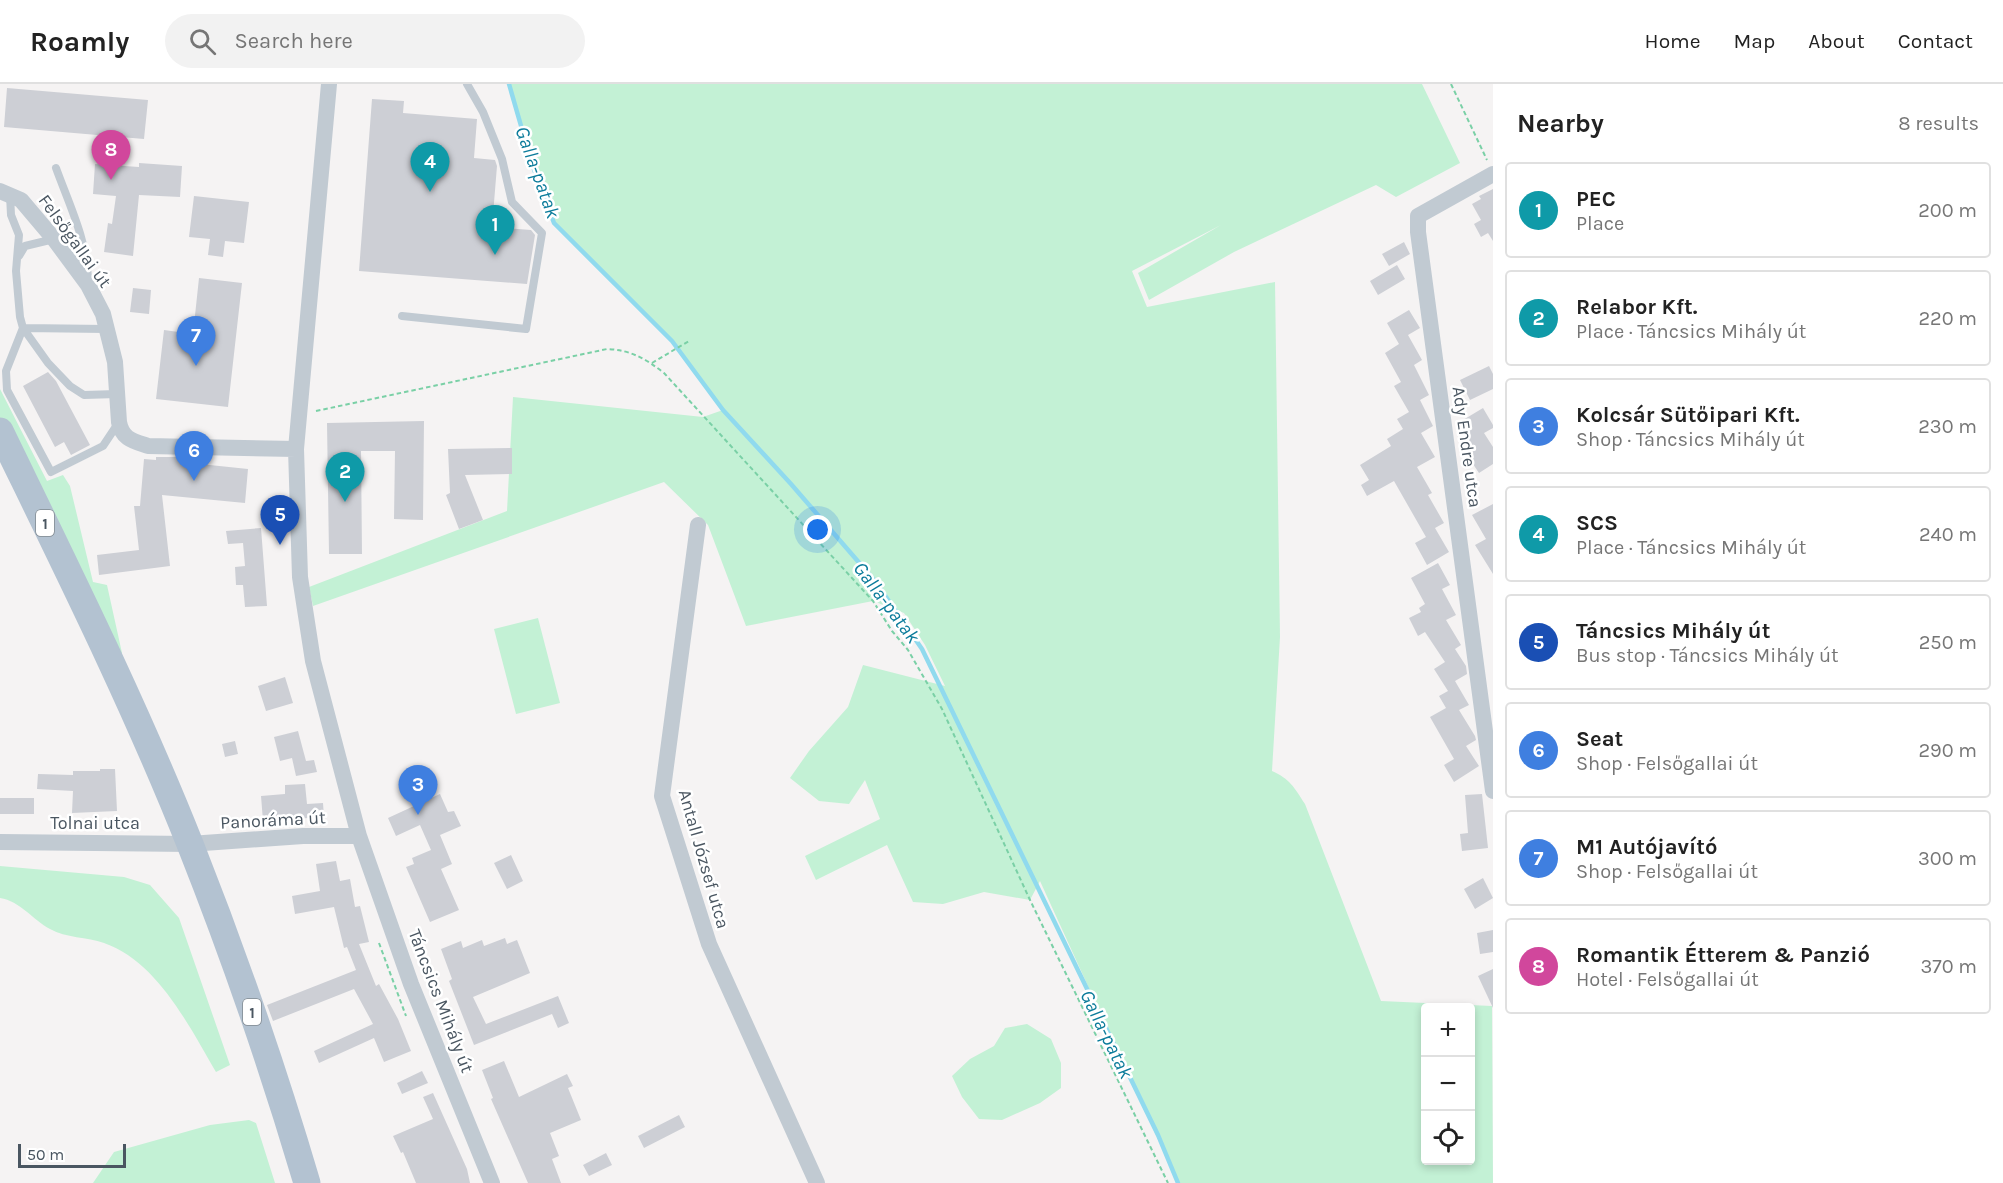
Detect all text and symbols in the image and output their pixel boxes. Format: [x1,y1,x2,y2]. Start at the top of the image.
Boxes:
search box [165,14,585,68]
text: Roamly [30,25,129,58]
icon: search [186,25,219,58]
text: Search here [234,28,353,54]
text: Home [1645,29,1701,53]
text: Map [1734,29,1775,53]
text: About [1808,29,1865,53]
text: Contact [1898,29,1973,53]
text: Nearby [1517,108,1604,139]
text: 8 results [1898,112,1979,135]
water label: Galla-patak [510,123,565,222]
pin: 8 [92,130,130,180]
pin: 4 [410,142,450,192]
text: PEC [1576,186,1616,212]
street label: Felsőgallai út [34,190,116,292]
text: 1 [1535,199,1542,222]
text: 200 m [1918,199,1977,222]
pin: 1 [476,206,514,255]
text: Place [1576,212,1624,235]
text: Relabor Kft. [1576,294,1697,320]
text: 2 [1532,307,1545,330]
text: 220 m [1918,307,1977,330]
pin: 7 [176,316,216,366]
text: Place · Táncsics Mihály út [1576,320,1806,343]
street label: Ady Endre utca [1448,385,1486,509]
text: Kolcsár Sütőipari Kft. [1576,402,1800,428]
text: 3 [1532,415,1545,438]
text: 230 m [1918,415,1977,438]
text: Shop · Táncsics Mihály út [1576,428,1805,451]
pin: 6 [174,432,214,481]
pin: 2 [326,452,364,502]
pin: 5 [260,496,300,545]
road number: 1 [36,510,54,536]
text: SCS [1576,510,1618,536]
your location [803,515,832,544]
text: 4 [1533,523,1544,546]
text: 240 m [1919,523,1977,546]
text: Place · Táncsics Mihály út [1576,536,1806,559]
water label: Galla-patak [849,557,925,648]
text: Táncsics Mihály út [1576,618,1770,644]
text: 5 [1533,631,1544,654]
text: 250 m [1919,631,1977,654]
text: Bus stop · Táncsics Mihály út [1576,644,1839,667]
text: Seat [1576,726,1623,752]
text: 6 [1532,739,1545,762]
text: 290 m [1918,739,1977,762]
text: Shop · Felsőgallai út [1576,752,1758,775]
pin: 3 [398,766,438,815]
street label: Antall József utca [674,787,734,931]
street label: Panoráma út [220,806,327,834]
street label: Tolnai utca [50,812,140,834]
text: M1 Autójavító [1576,834,1717,860]
text: 7 [1534,847,1543,870]
text: 300 m [1918,847,1977,870]
text: Shop · Felsőgallai út [1576,860,1758,883]
street label: Táncsics Mihály út [403,926,479,1076]
text: Romantik Étterem & Panzió [1576,942,1870,968]
text: 8 [1532,955,1545,978]
text: 370 m [1920,955,1977,978]
text: Hotel · Felsőgallai út [1576,968,1759,991]
water label: Galla-patak [1075,986,1138,1083]
road number: 1 [243,999,261,1025]
map controls [1421,1003,1475,1165]
button: + [1421,1003,1475,1057]
button: − [1421,1057,1475,1111]
button: locate [1421,1111,1475,1165]
scale bar [18,1141,126,1168]
text: 50 m [27,1145,64,1164]

